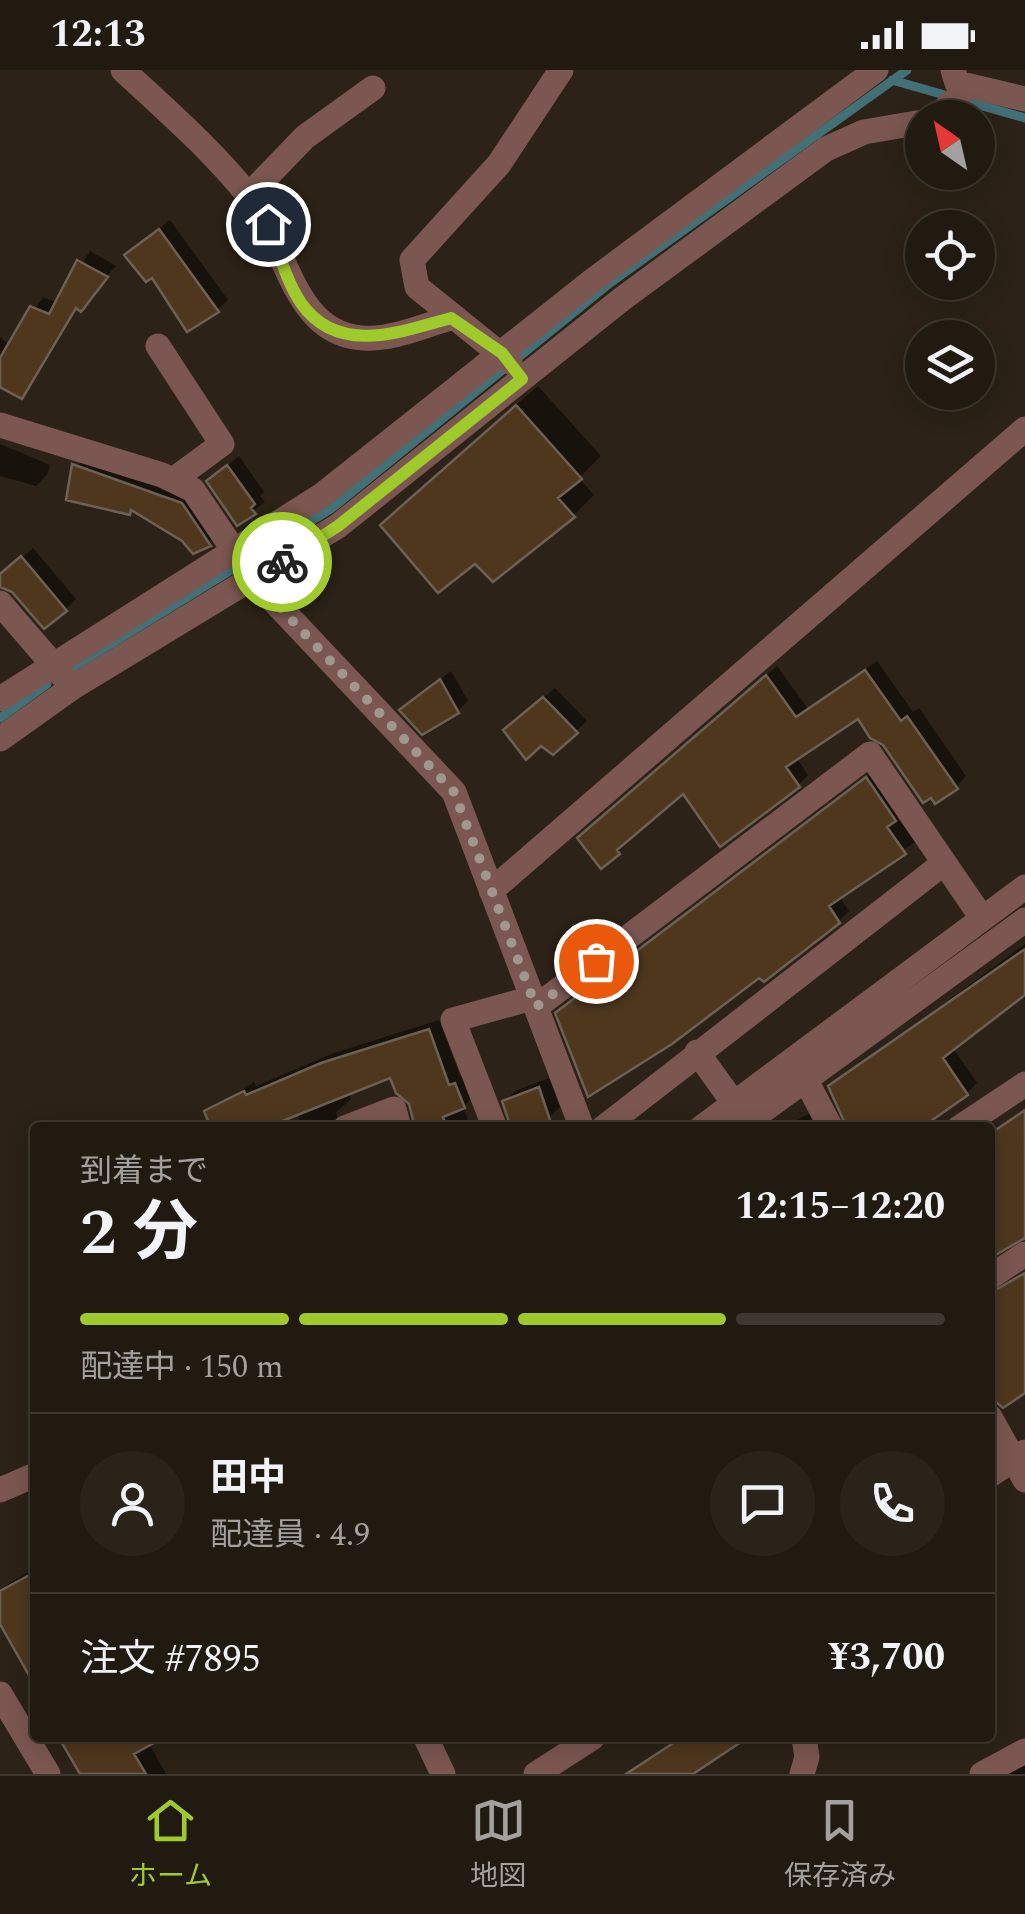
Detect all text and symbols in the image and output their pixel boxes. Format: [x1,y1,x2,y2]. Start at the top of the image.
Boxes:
text: 12:13 [50,6,145,64]
north arrow [905,100,995,190]
map controls [905,100,995,410]
pin [226,182,311,267]
icon: home [241,197,296,252]
button: locate [905,210,995,300]
button: layers [905,320,995,410]
courier [232,512,332,612]
icon: bike [255,535,310,590]
pin [554,919,639,1004]
icon: bag [569,934,624,989]
text: 到着まで [80,1147,208,1196]
text: 12:15–12:20 [735,1178,945,1236]
text: 2 分 [80,1184,198,1283]
text: 配達中 · 150 m [80,1343,284,1392]
text: 田中 [210,1450,286,1508]
button: person [80,1451,185,1556]
button: chat [710,1451,815,1556]
button: phone [840,1451,945,1556]
text: 配達員 · 4.9 [210,1511,370,1560]
text: ¥3,700 [828,1629,945,1687]
text: 注文 #7895 [80,1631,261,1689]
tab: ホーム [129,1793,212,1898]
tab: 地図 [470,1793,526,1898]
tab: 保存済み [784,1793,896,1898]

